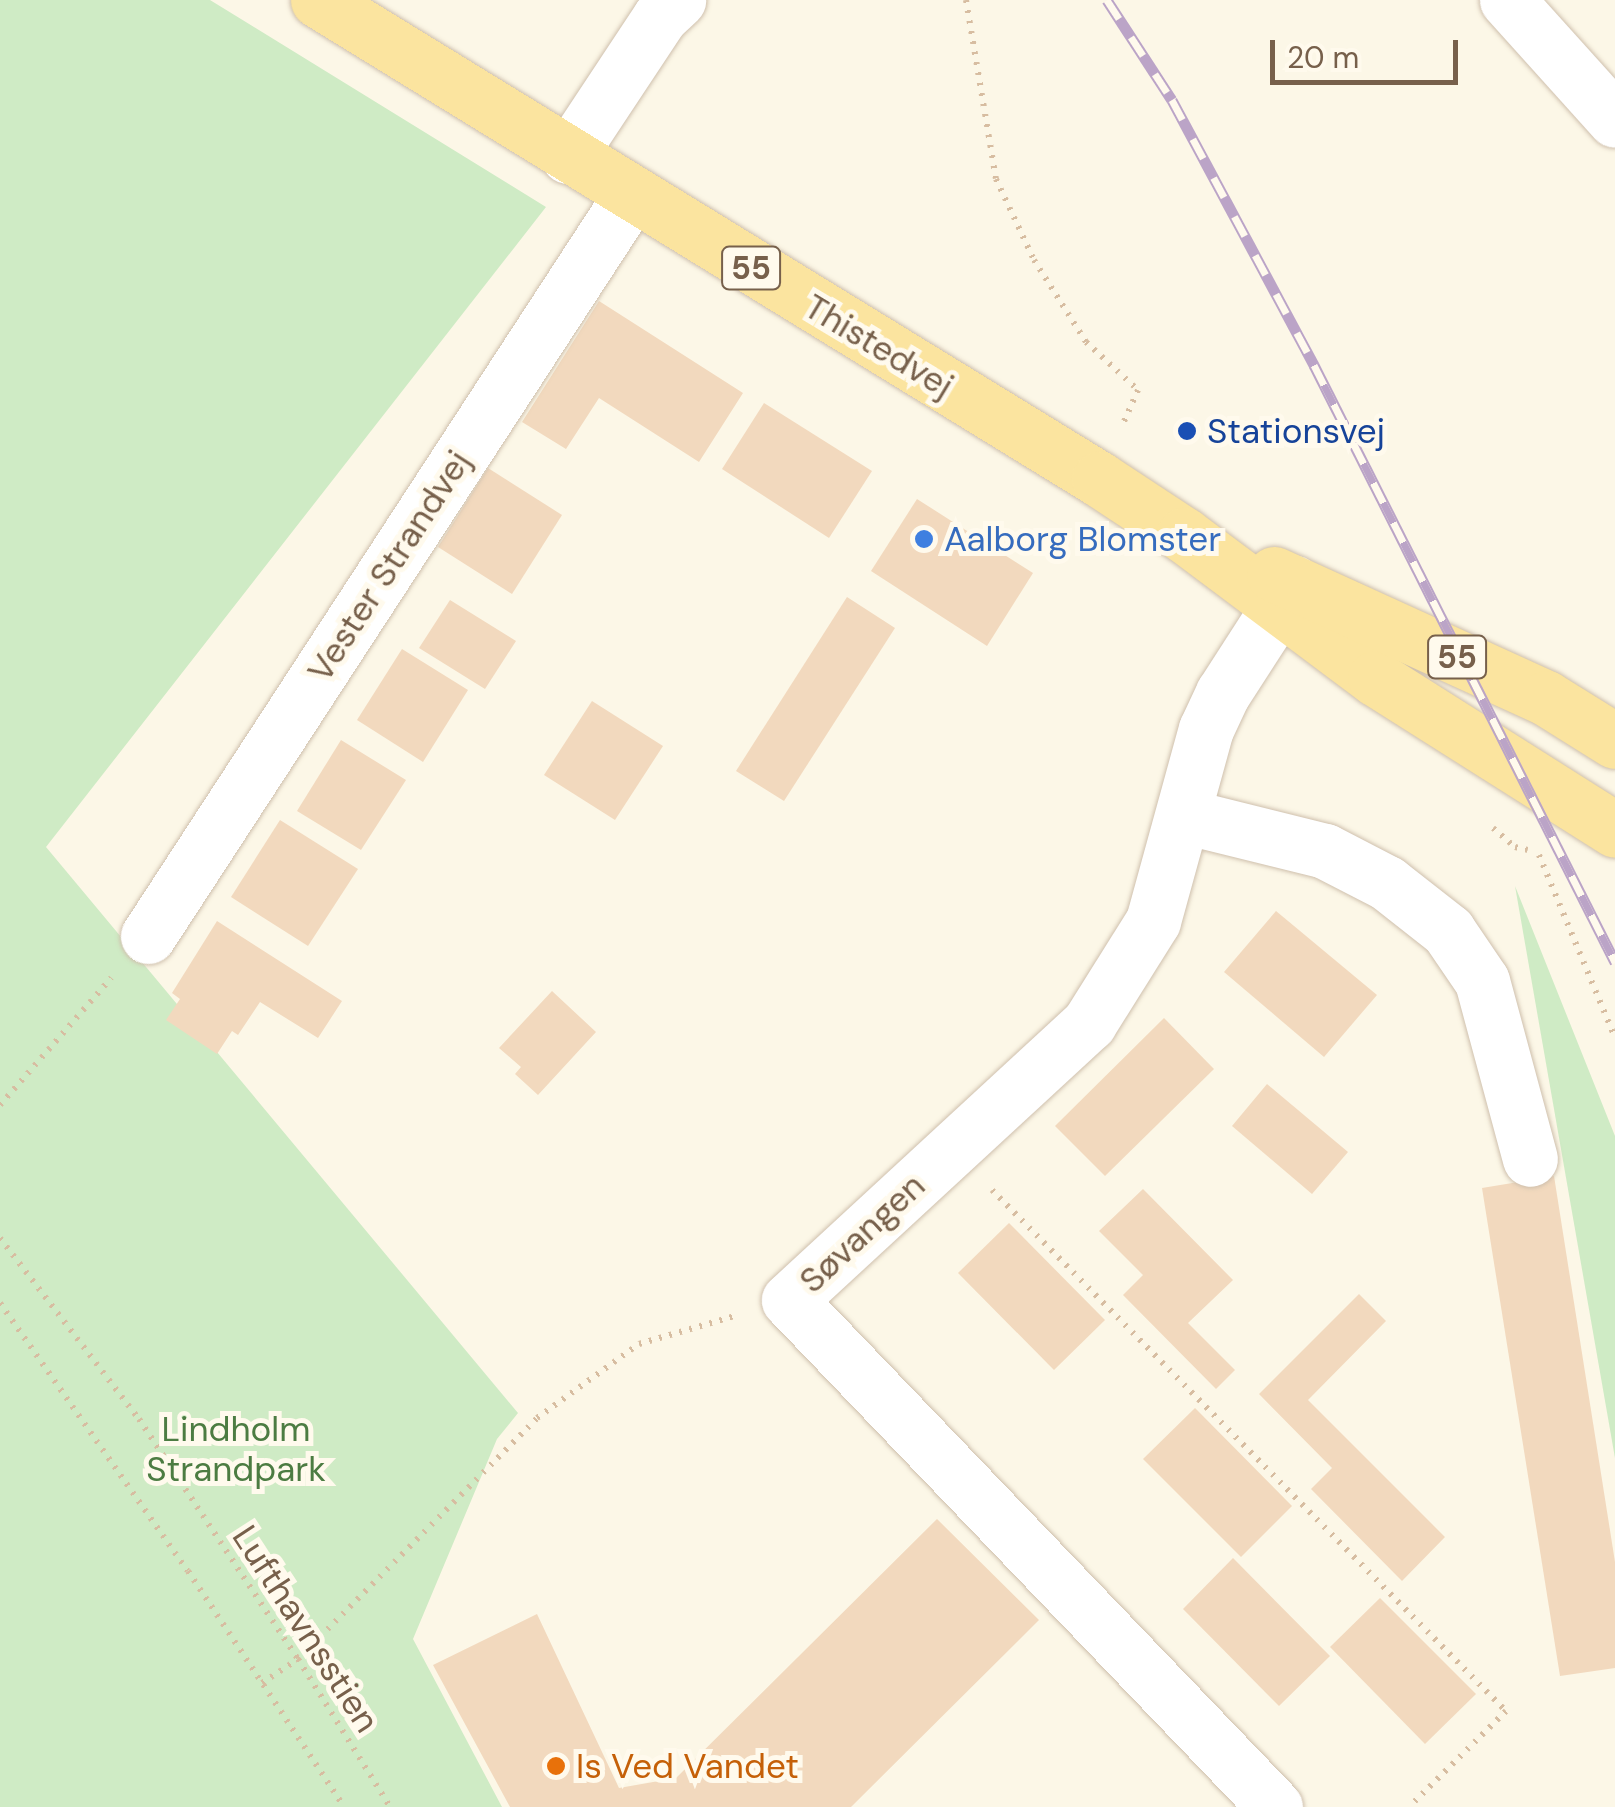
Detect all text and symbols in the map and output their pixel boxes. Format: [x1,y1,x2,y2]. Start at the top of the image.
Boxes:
scale bar [1275,20,1462,82]
text: 20 m [1287,38,1359,77]
road number: 55 [721,241,781,295]
street label: Thistedvej [797,285,961,407]
place label: Stationsvej [1207,410,1385,452]
marker: Stationsvej [1176,420,1198,442]
street label: Vester Strandvej [299,443,479,689]
place label: Aalborg Blomster [944,518,1221,560]
marker: Aalborg Blomster [913,528,935,550]
road number: 55 [1427,630,1487,684]
street label: Søvangen [791,1164,933,1302]
park label: Lindholm Strandpark [146,1408,326,1490]
street label: Lufthavnsstien [224,1518,388,1740]
place label: Is Ved Vandet [576,1745,799,1787]
marker: Is Ved Vandet [545,1755,567,1777]

